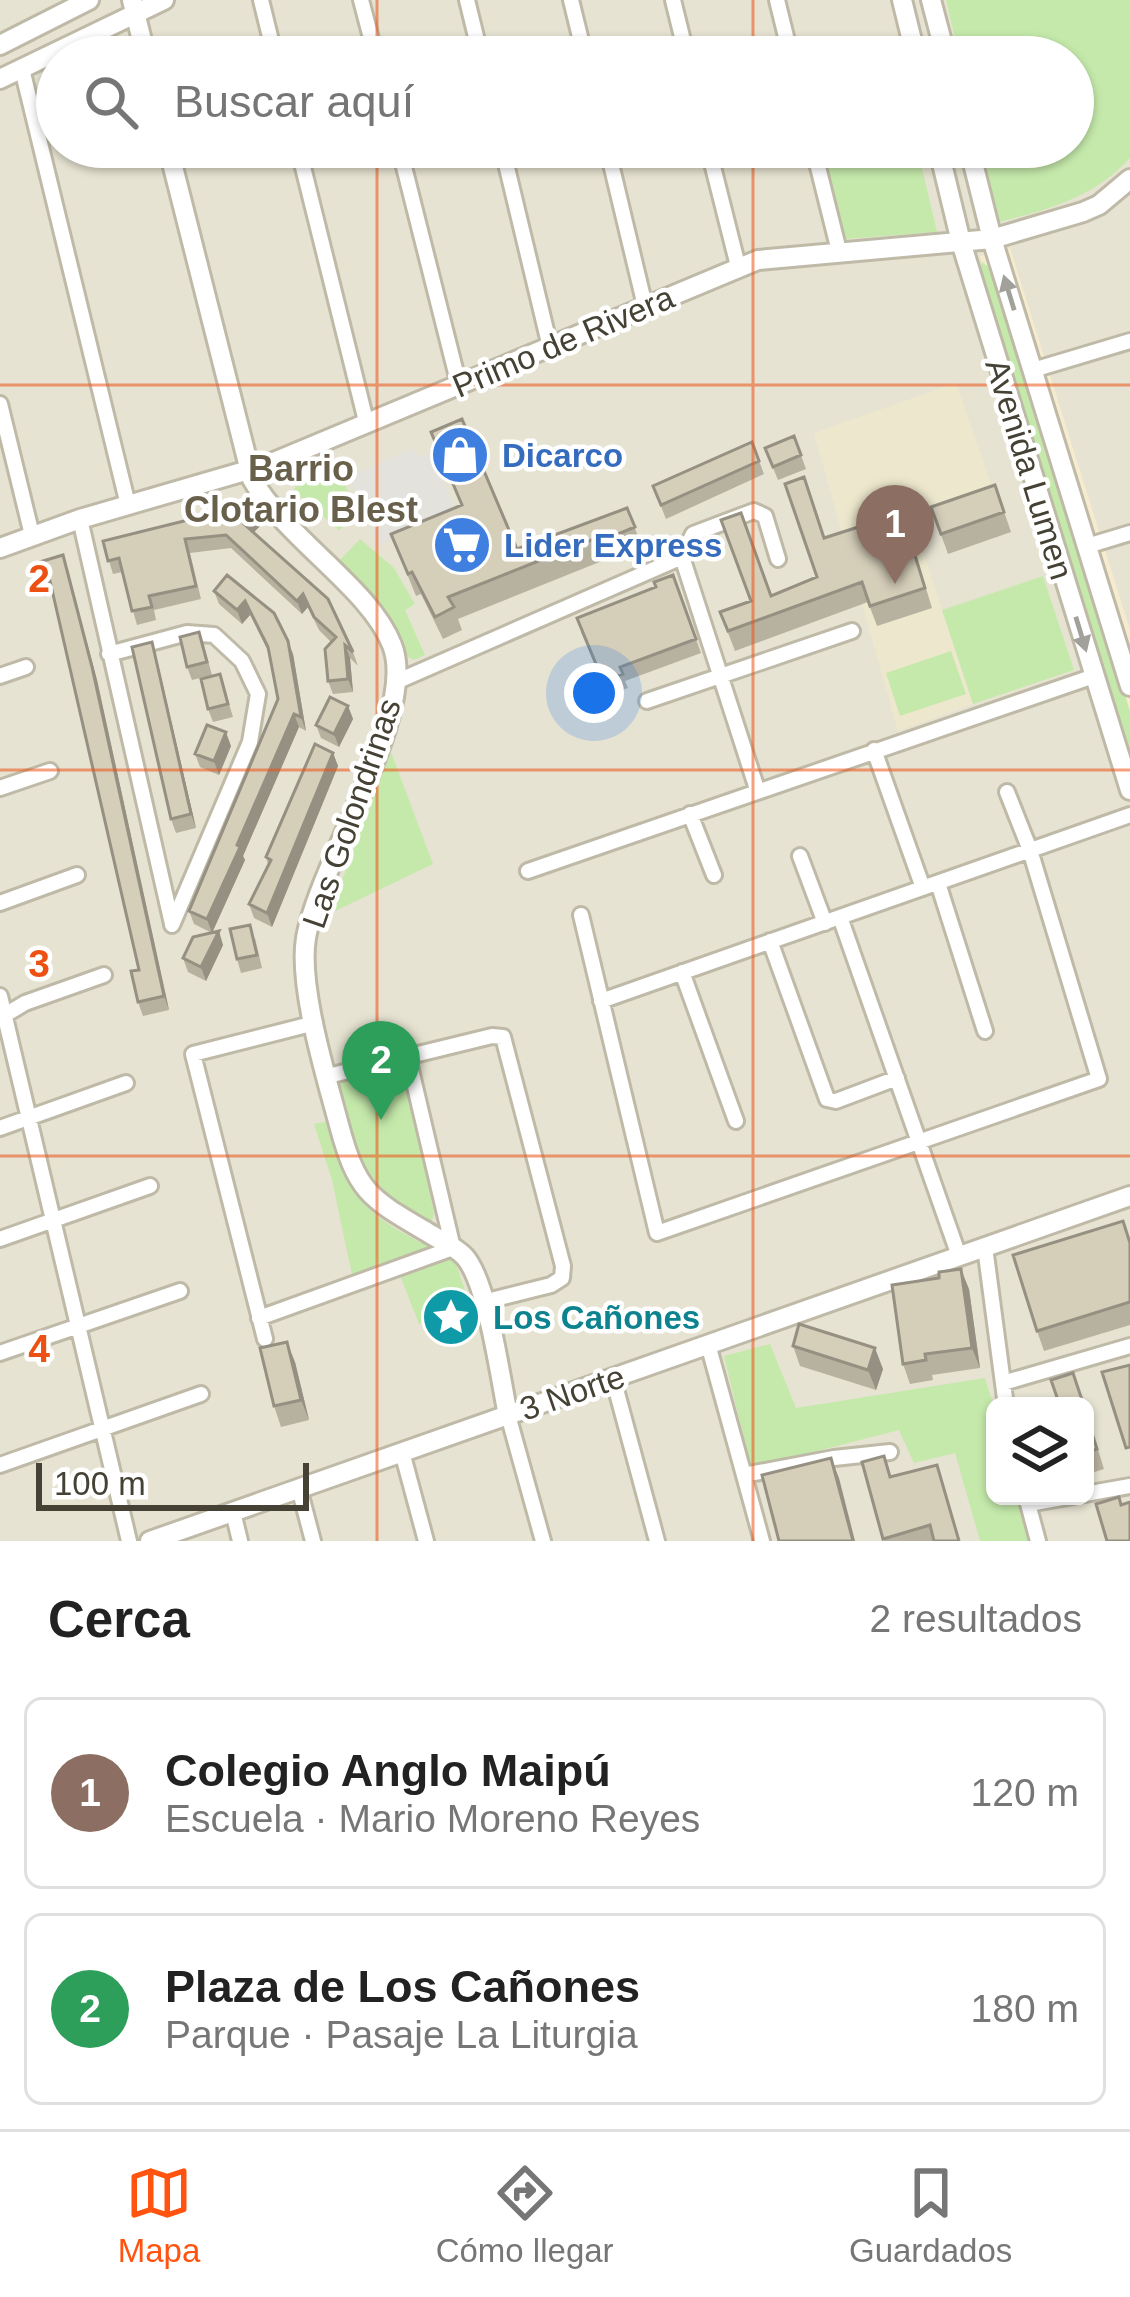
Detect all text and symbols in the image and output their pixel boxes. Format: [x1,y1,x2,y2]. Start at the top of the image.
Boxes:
search box [36,36,1094,168]
icon: search [78,69,144,135]
text: Buscar aquí [174,76,414,127]
one-way arrow [998,274,1017,311]
street label: Primo de Rivera [447,278,680,405]
street label: Avenida Lumen [978,354,1081,584]
shop icon: Dicarco [429,424,491,486]
place label: Dicarco [502,437,623,474]
district label: Barrio Clotario Blest [184,448,418,530]
pin: 1 [856,485,934,584]
supermarket icon: Lider Express [431,514,493,576]
place label: Lider Express [504,527,722,564]
text: 2 [28,557,50,600]
one-way arrow [1073,617,1091,653]
your location [564,663,624,723]
street label: Las Golondrinas [295,694,408,933]
text: 3 [28,942,50,985]
pin: 2 [342,1021,420,1120]
place icon: Los Cañones [420,1286,482,1348]
place label: Los Cañones [493,1299,700,1336]
text: 4 [28,1327,50,1370]
street label: 3 Norte [515,1357,629,1428]
map controls [986,1397,1094,1505]
button: layers [986,1397,1094,1505]
scale bar [36,1457,309,1510]
text: 100 m [54,1465,146,1502]
text: Cerca [48,1591,190,1648]
text: 2 resultados [870,1597,1082,1640]
text: Colegio Anglo Maipú [165,1745,611,1796]
text: 1 [79,1771,101,1814]
text: 120 m [971,1771,1079,1814]
text: Escuela · Mario Moreno Reyes [165,1797,700,1840]
text: Plaza de Los Cañones [165,1961,640,2012]
text: 2 [79,1987,101,2030]
text: 180 m [971,1987,1079,2030]
text: Parque · Pasaje La Liturgia [165,2013,638,2056]
tab: Mapa [118,2160,200,2270]
tab: Cómo llegar [436,2160,614,2270]
tab: Guardados [849,2160,1012,2270]

